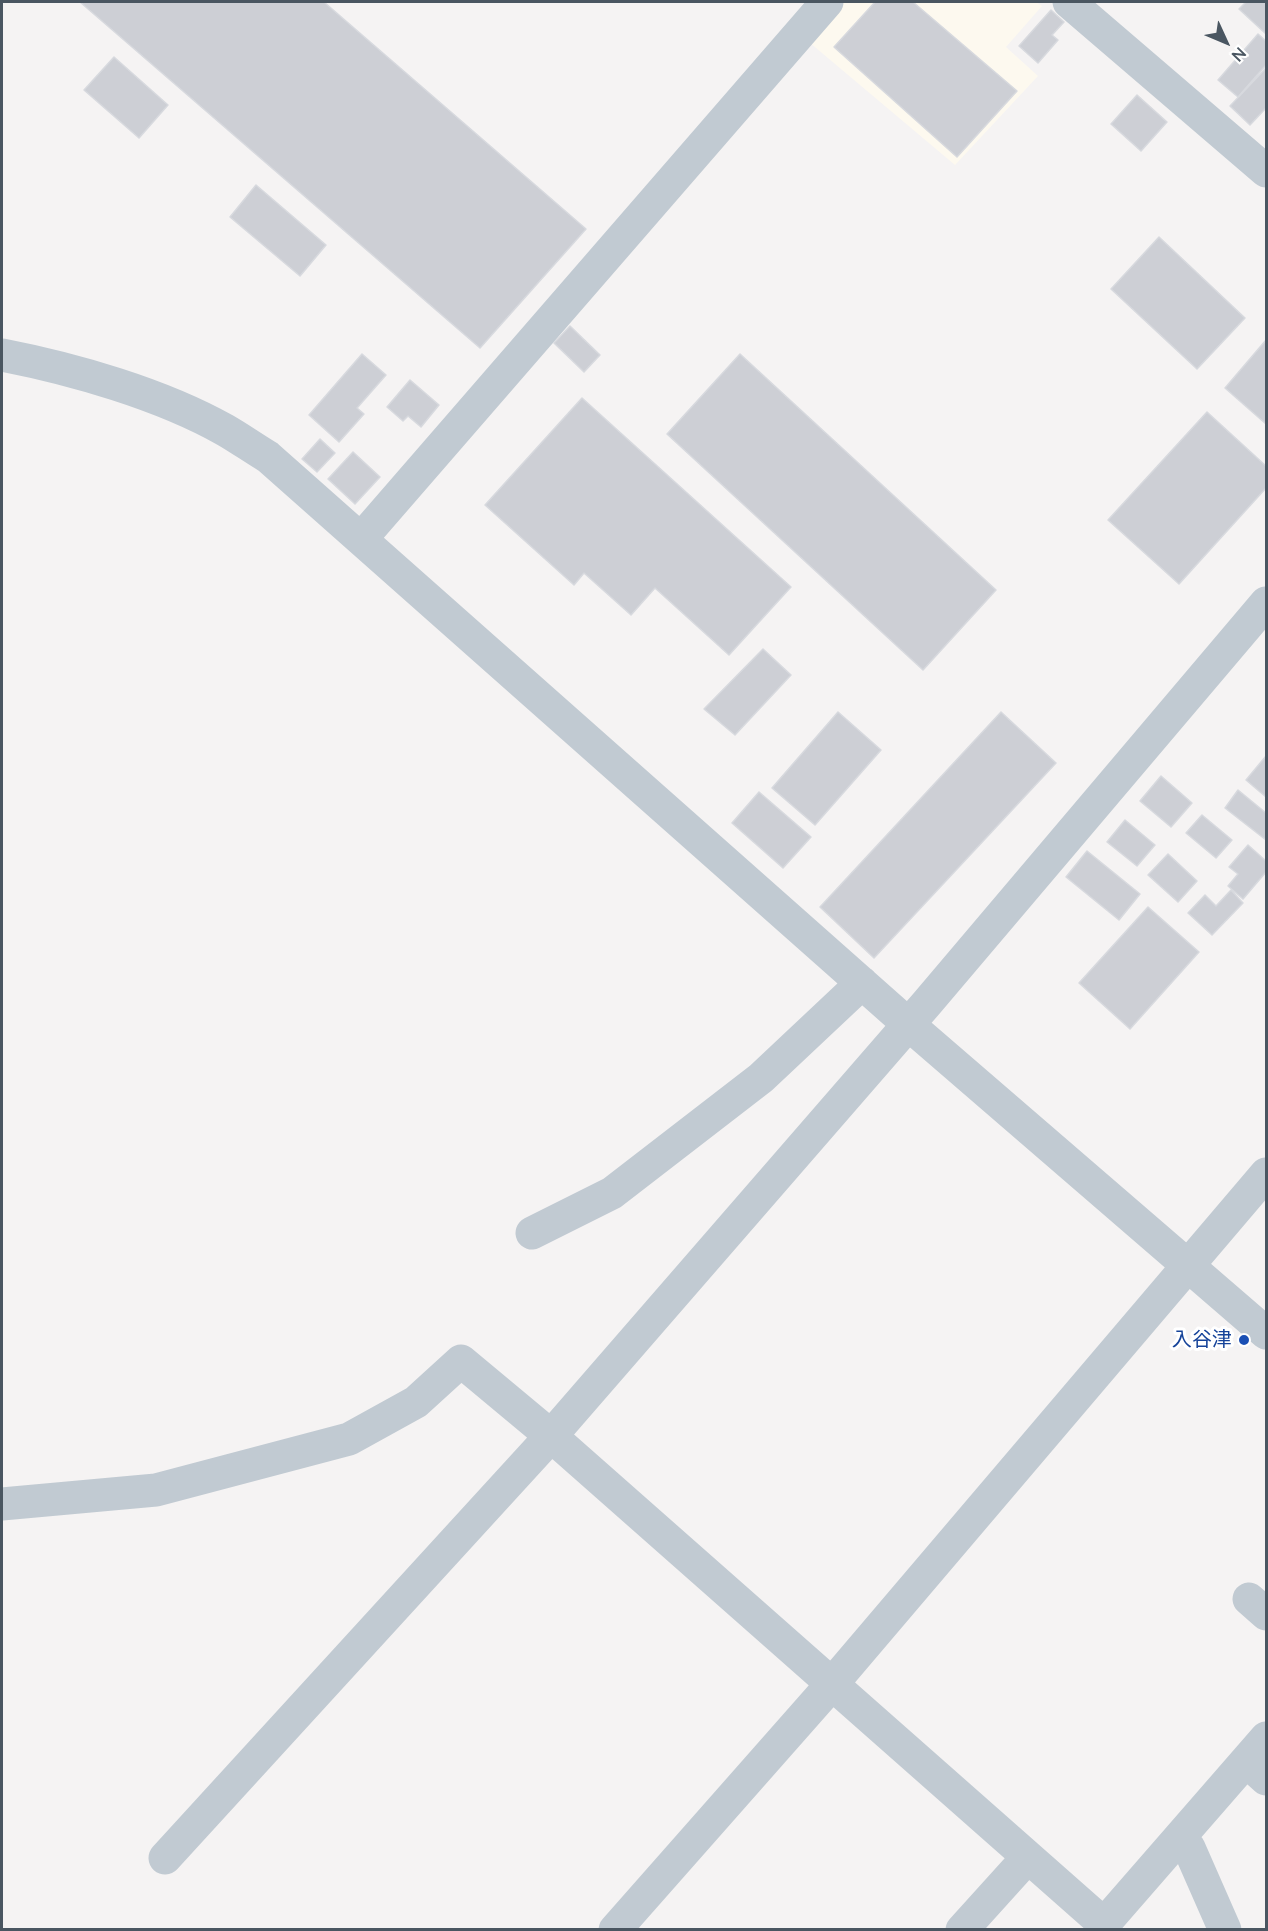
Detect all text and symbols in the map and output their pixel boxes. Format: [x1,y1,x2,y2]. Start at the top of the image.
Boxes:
north arrow [1196,12,1256,72]
text: N [1228,44,1250,66]
place label: 入谷津 [1172,1328,1232,1352]
marker: 入谷津 [1237,1333,1251,1347]

